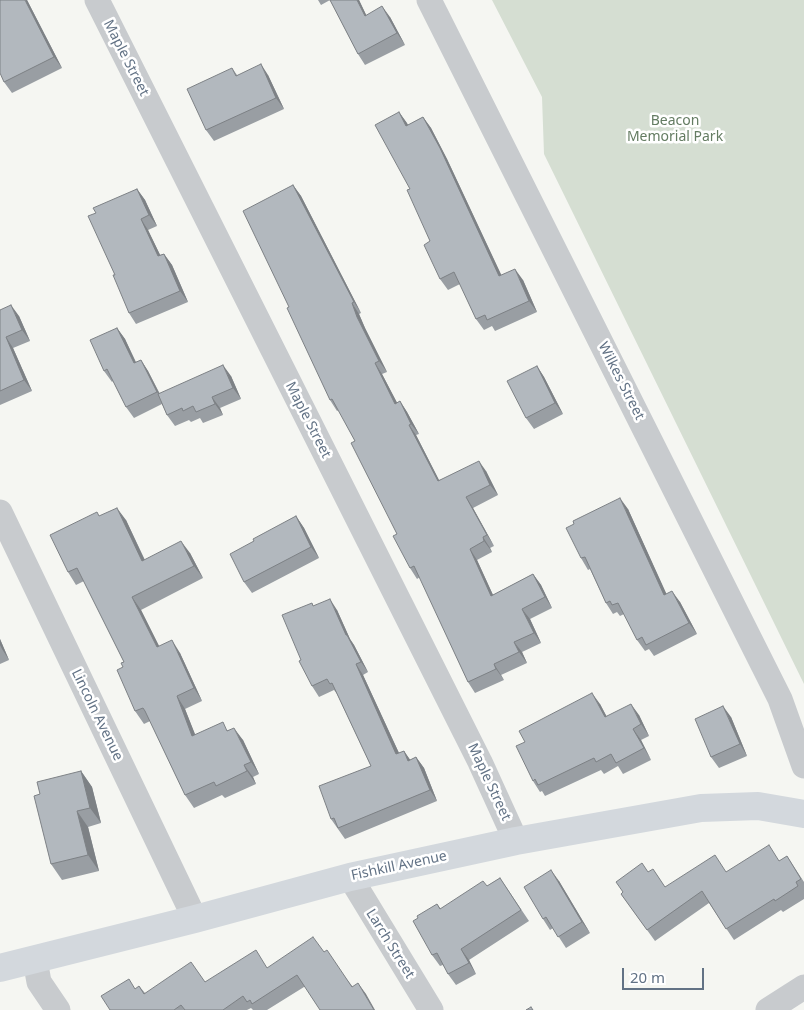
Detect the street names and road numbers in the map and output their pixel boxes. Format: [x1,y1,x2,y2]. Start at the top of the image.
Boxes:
street label: Maple Street [100,17,152,99]
street label: Wilkes Street [594,339,648,423]
street label: Maple Street [282,379,334,461]
street label: Lincoln Avenue [68,666,126,764]
street label: Maple Street [464,741,514,823]
street label: Fishkill Avenue [350,848,448,884]
street label: Larch Street [362,906,418,982]

